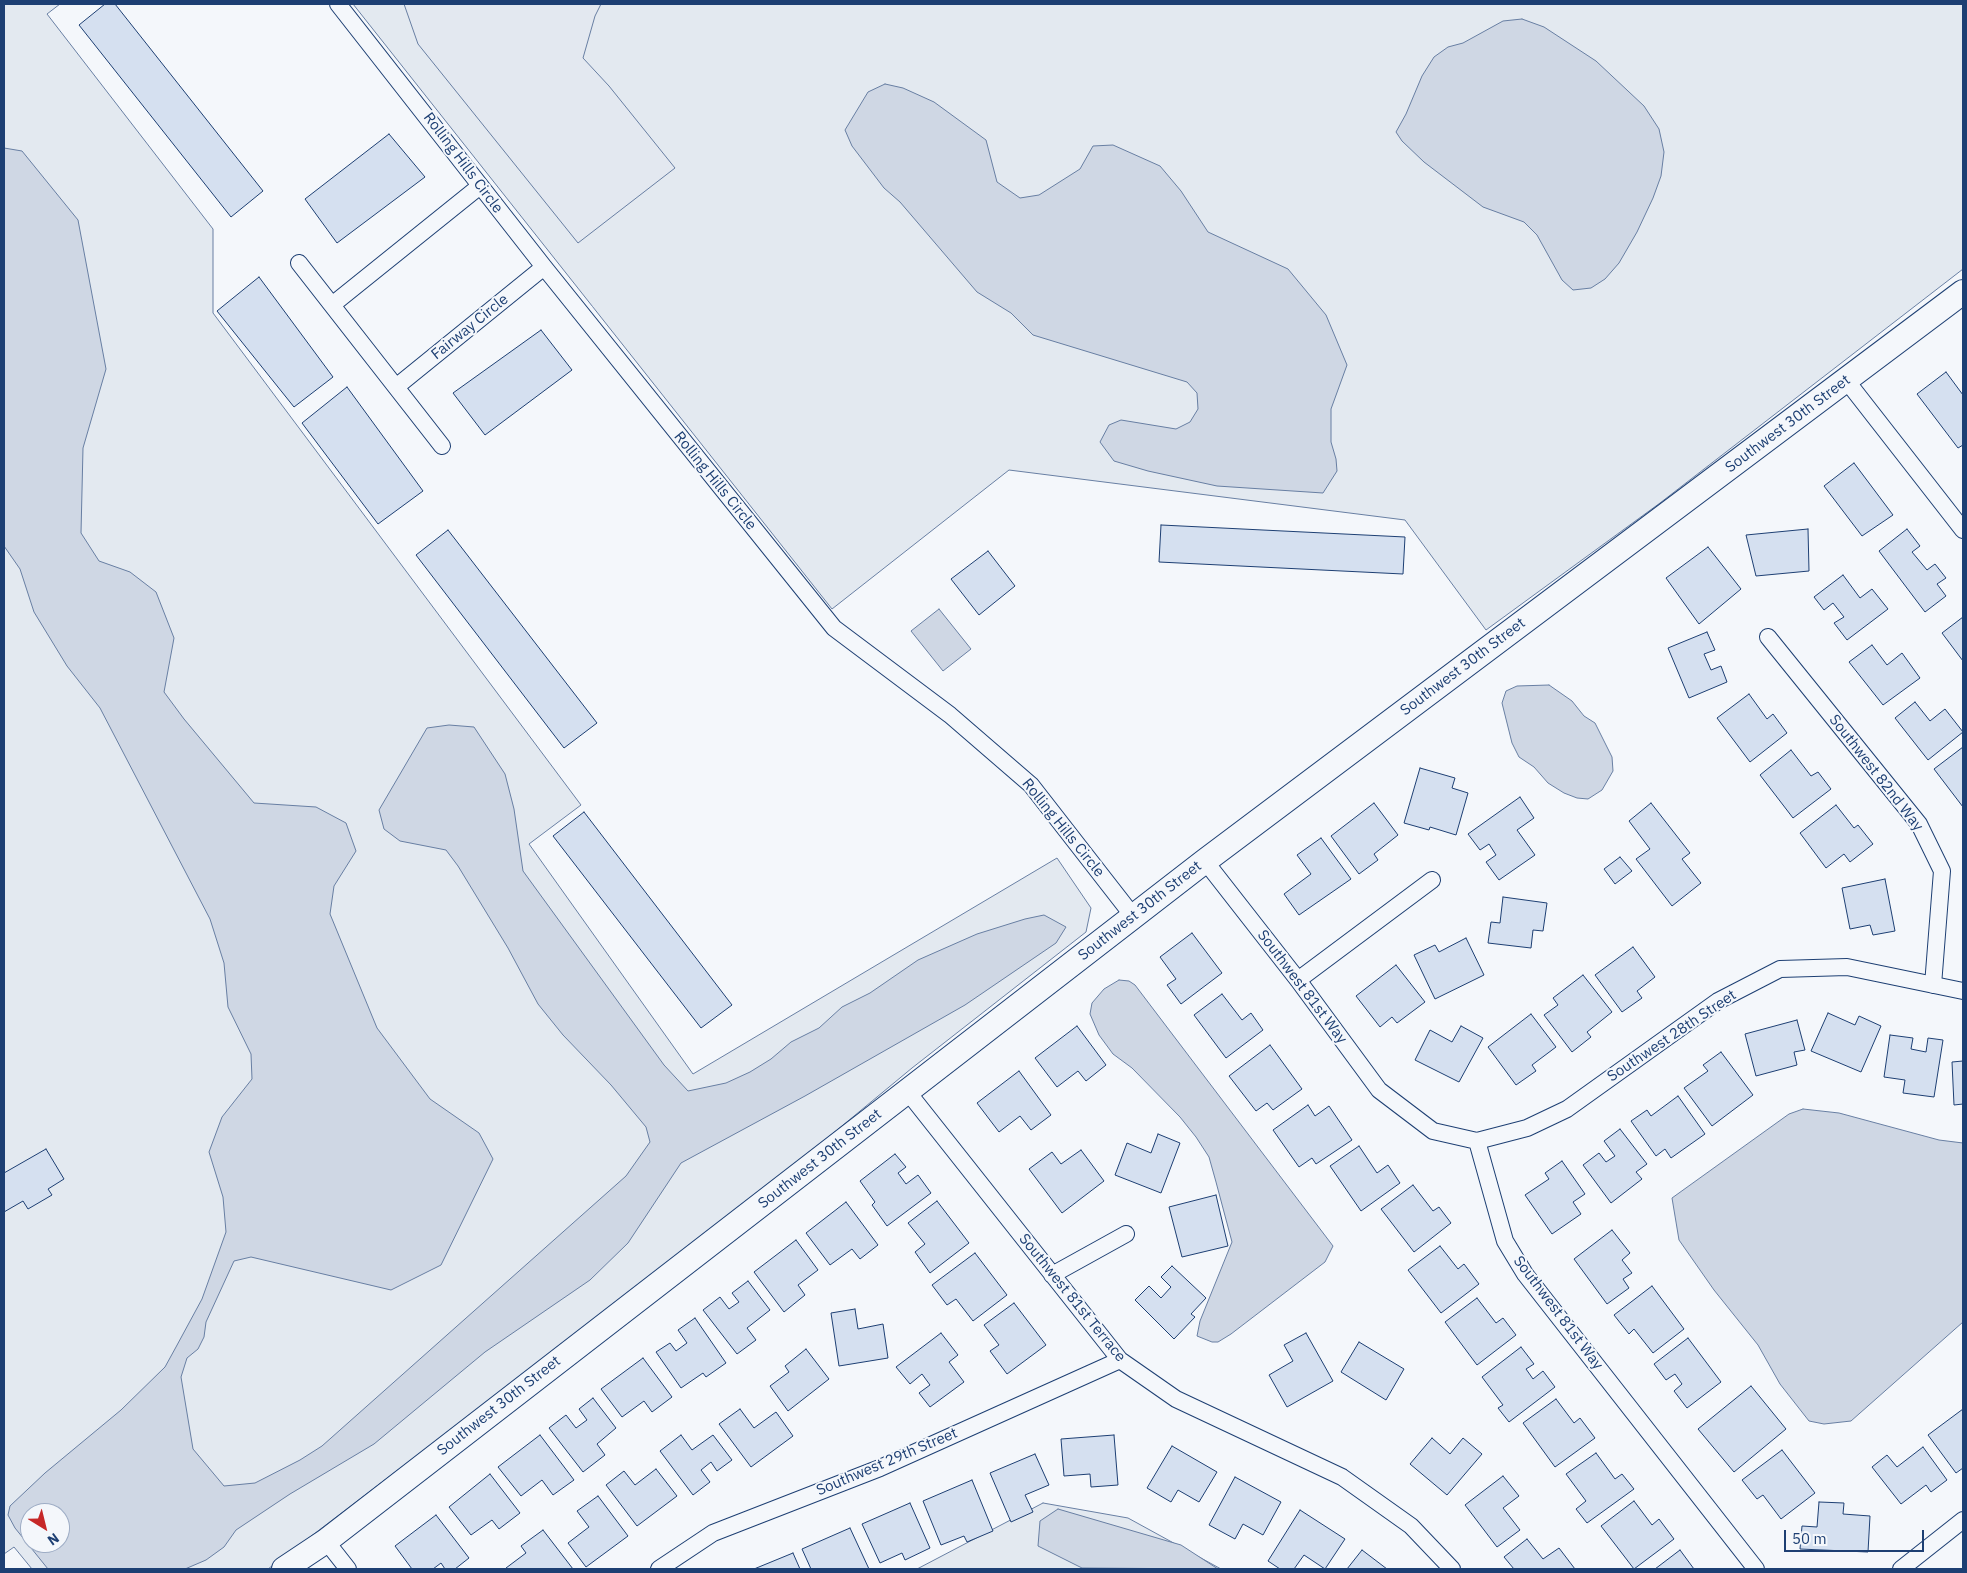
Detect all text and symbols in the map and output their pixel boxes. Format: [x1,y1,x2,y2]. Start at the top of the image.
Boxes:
street label: Rolling Hills Circle [419,109,507,217]
street label: Fairway Circle [428,290,512,364]
street label: Southwest 30th Street [1722,371,1854,477]
street label: Rolling Hills Circle [670,428,760,534]
street label: Southwest 30th Street [1397,614,1529,720]
street label: Southwest 82nd Way [1825,711,1927,835]
street label: Rolling Hills Circle [1018,775,1108,881]
street label: Southwest 30th Street [1075,857,1205,965]
street label: Southwest 81st Way [1253,927,1351,1047]
street label: Southwest 28th Street [1604,986,1740,1086]
street label: Southwest 30th Street [755,1105,885,1213]
street label: Southwest 81st Terrace [1015,1230,1129,1366]
street label: Southwest 81st Way [1509,1253,1607,1373]
street label: Southwest 30th Street [434,1352,564,1460]
street label: Southwest 29th Street [814,1424,960,1500]
north arrow [20,1503,70,1553]
scale bar [1787,1520,1927,1552]
text: N [44,1529,63,1550]
text: 50 m [1792,1529,1827,1548]

